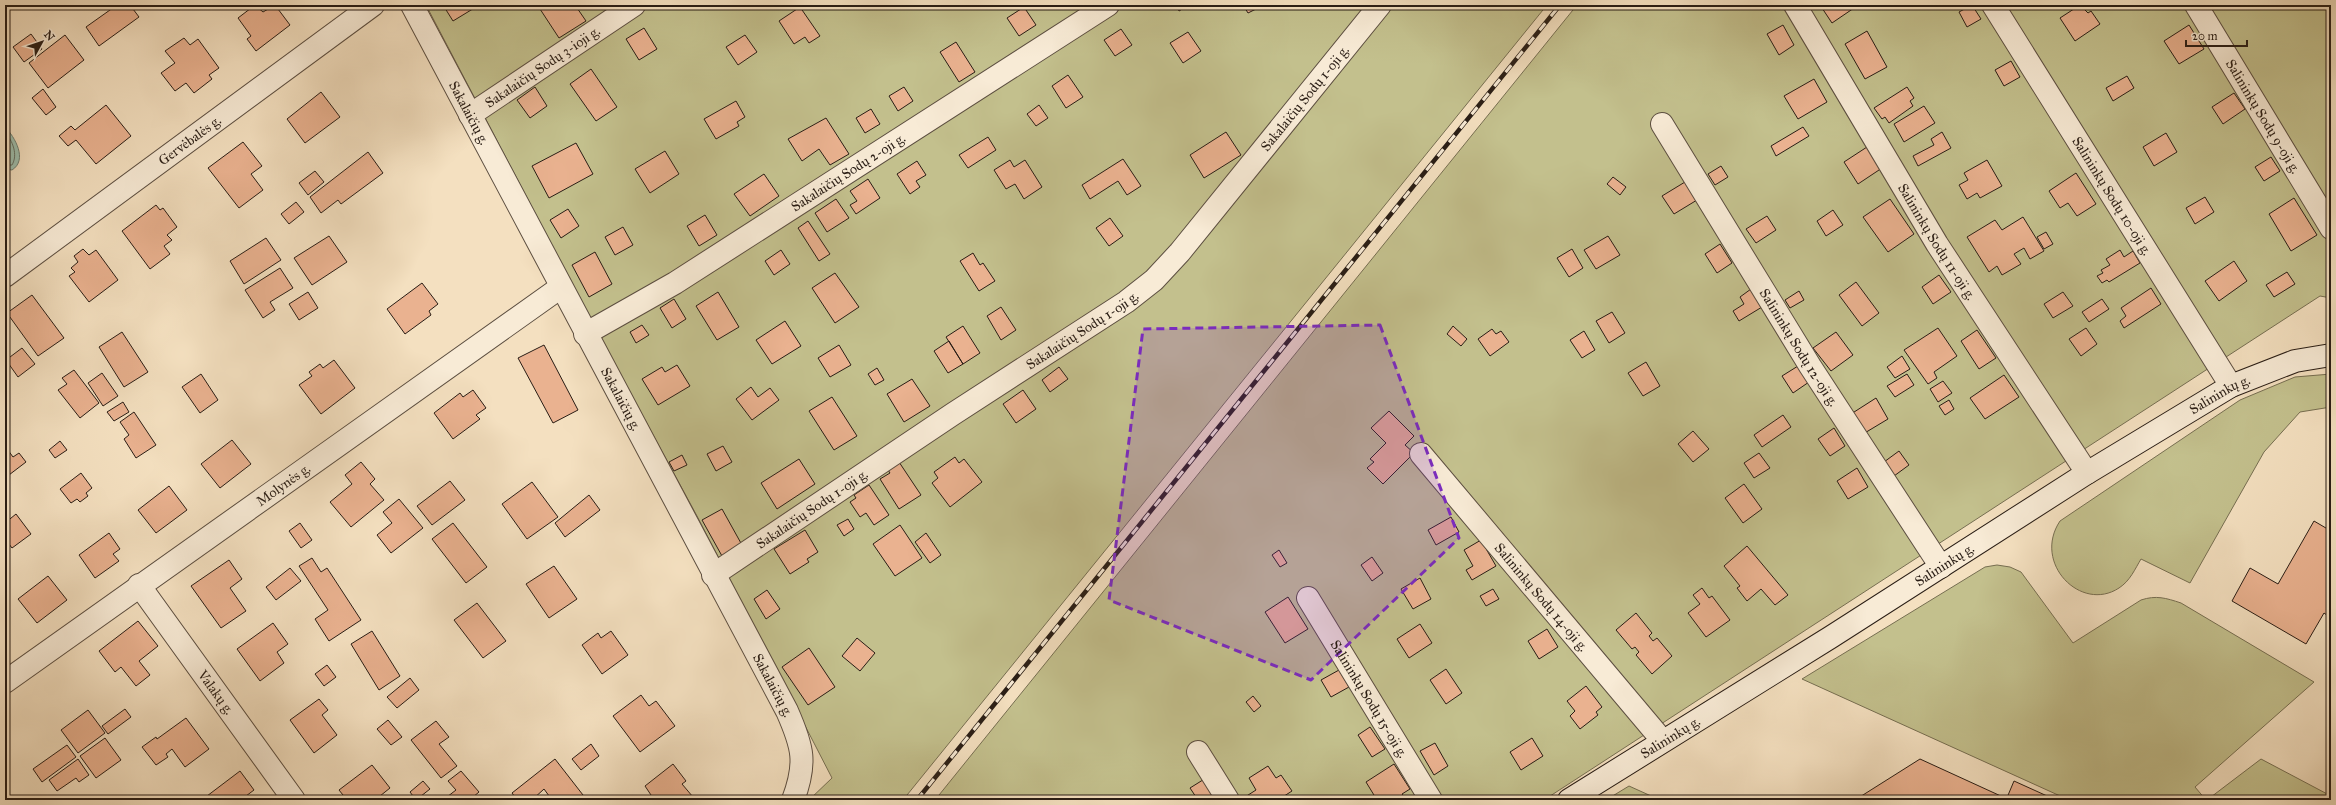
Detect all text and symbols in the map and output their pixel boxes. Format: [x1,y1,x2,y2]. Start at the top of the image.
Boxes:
north arrow [22,22,62,62]
street label: Sakalaičių Sodų 3-ioji g. [482,22,603,112]
scale bar [2186,22,2247,48]
text: N [41,28,58,44]
text: 20 m [2192,29,2218,43]
street label: Sakalaičių Sodų 1-oji g. [1257,42,1353,155]
street label: Salininkų Sodų 9-oji g. [2222,56,2304,177]
street label: Sakalaičių g. [445,78,493,148]
street label: Gervėbalės g. [155,112,225,169]
street label: Sakalaičių Sodų 2-oji g. [788,129,909,215]
street label: Salininkų Sodų 10-oji g. [2068,134,2155,259]
street label: Salininkų Sodų 11-oji g. [1894,181,1979,303]
street label: Salininkų Sodų 12-oji g. [1756,286,1842,410]
street label: Sakalaičių Sodų 1-oji g. [1023,287,1142,373]
street label: Sakalaičių g. [597,364,645,434]
street label: Salininkų g. [2186,371,2253,418]
street label: Molynės g. [253,460,314,510]
street label: Sakalaičių Sodų 1-oji g. [753,466,871,553]
street label: Salininkų Sodų 14-oji g. [1491,540,1592,655]
street label: Salininkų g. [1912,540,1977,590]
street label: Salininkų Sodų 15-oji g. [1327,637,1411,761]
street label: Sakalaičių g. [749,651,797,720]
street label: Valakų g. [193,666,238,718]
street label: Salininkų g. [1637,713,1703,763]

